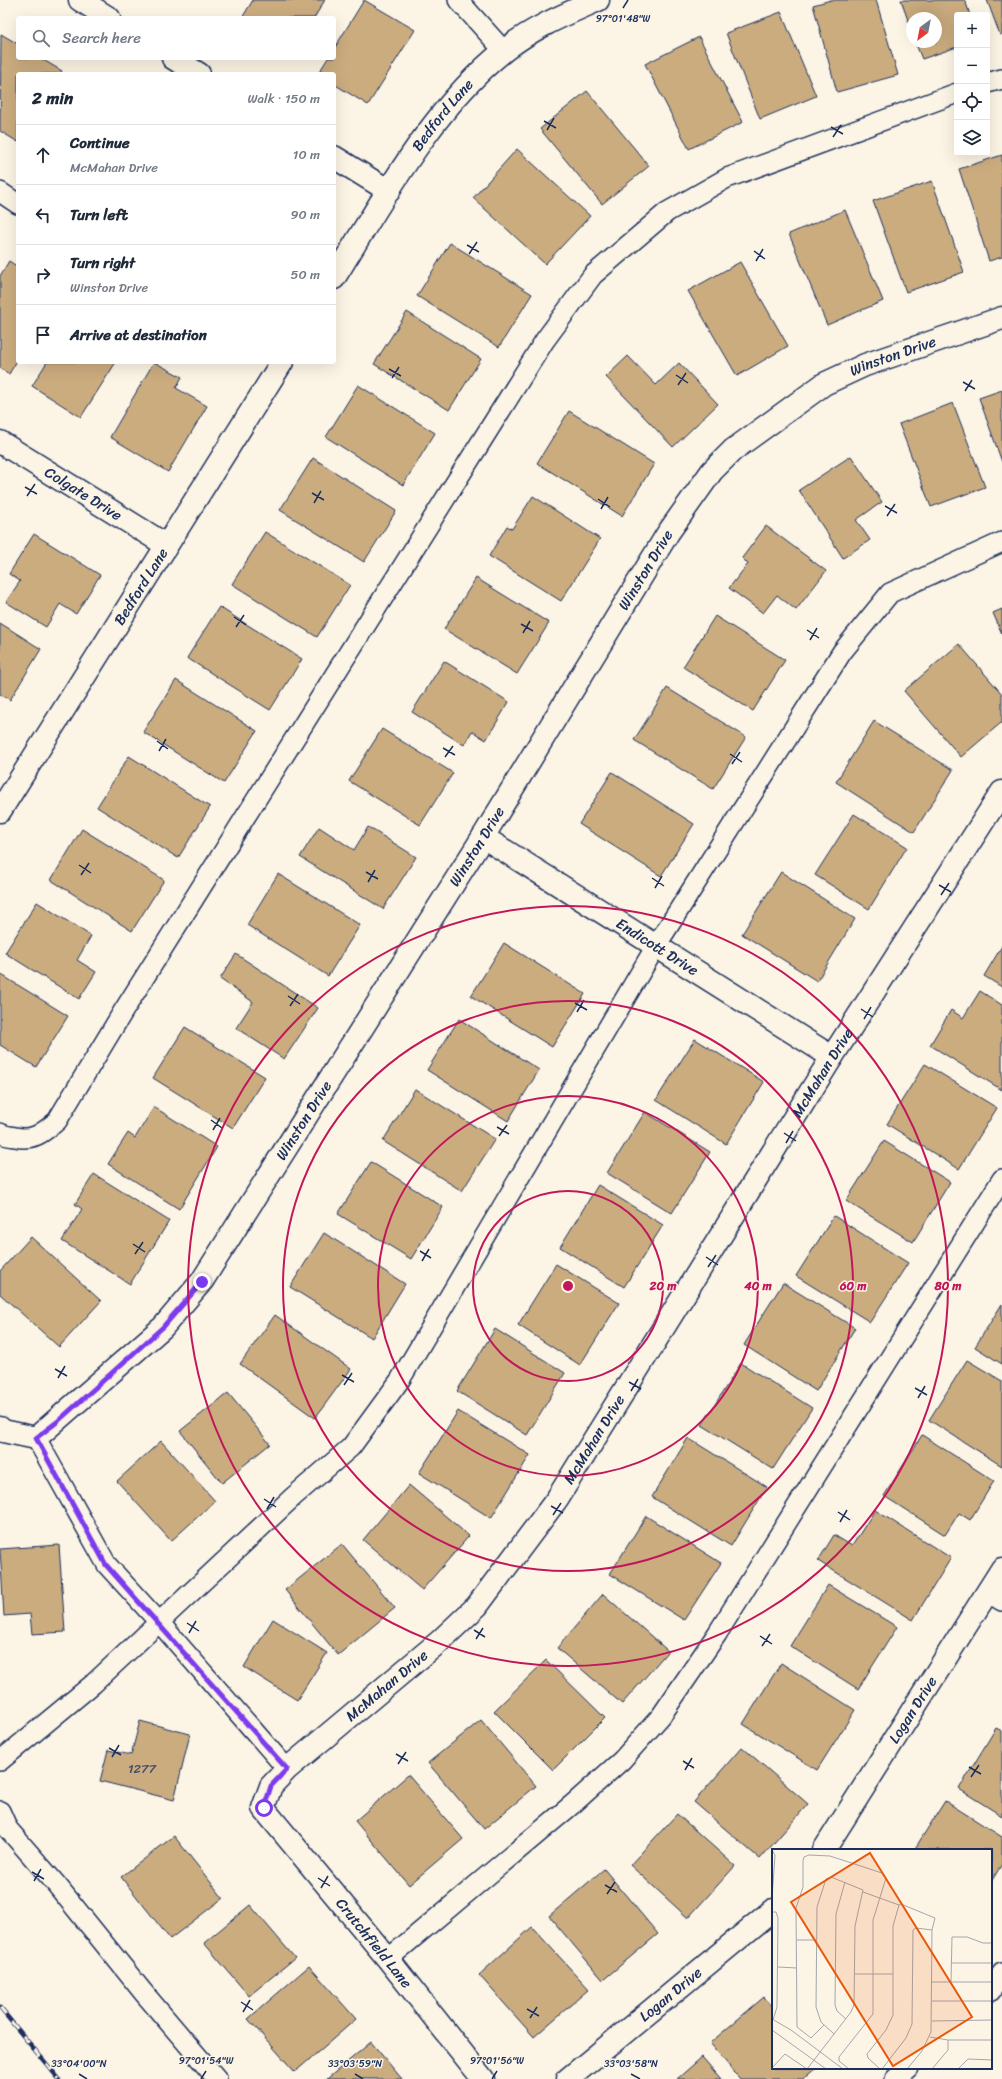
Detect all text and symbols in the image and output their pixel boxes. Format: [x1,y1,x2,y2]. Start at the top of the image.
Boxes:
text: 97°01'48"W [596,10,651,28]
north arrow [906,12,942,48]
map controls [954,12,990,156]
button: + [954,12,990,48]
search box [16,16,336,60]
text: Search here [62,25,141,51]
icon: search [30,27,52,49]
button: − [954,48,990,84]
street label: Bedford Lane [405,72,480,157]
text: 2 min [32,83,73,113]
button: locate [954,84,990,120]
text: Walk · 150 m [247,87,320,110]
button: layers [954,120,990,156]
text: Continue [70,130,130,156]
text: 10 m [293,143,320,166]
icon: ahead [32,144,54,166]
text: McMahan Drive [70,156,158,179]
text: Turn left [70,202,128,228]
text: 90 m [290,203,320,226]
icon: left [32,204,54,226]
text: Turn right [70,250,135,276]
text: 50 m [290,263,320,286]
icon: right [32,264,54,286]
text: Winston Drive [70,276,148,299]
text: Arrive at destination [70,322,207,348]
icon: arrive [32,324,54,346]
street label: Winston Drive [845,328,940,383]
street label: Colgate Drive [39,460,128,528]
street label: Winston Drive [611,524,680,615]
street label: Bedford Lane [107,542,175,631]
street label: Winston Drive [442,801,512,892]
street label: Endicott Drive [611,911,704,983]
street label: McMahan Drive [784,1022,861,1123]
street label: Winston Drive [268,1075,339,1166]
route end [193,1273,211,1291]
text: 20 m [649,1275,677,1297]
text: 40 m [743,1275,772,1297]
text: 60 m [839,1275,867,1297]
text: 80 m [933,1275,962,1297]
centre of rings [561,1279,575,1293]
street label: McMahan Drive [556,1389,632,1489]
street label: McMahan Drive [340,1643,434,1728]
street label: Logan Drive [882,1671,944,1749]
house number: 1277 [128,1757,158,1780]
route start [255,1799,273,1817]
inset map [772,1849,992,2069]
street label: Crutchfield Lane [329,1892,419,1994]
street label: Logan Drive [633,1960,708,2028]
text: 97°01'54"W [179,2052,234,2070]
text: 97°01'56"W [470,2052,524,2070]
text: 33°04'00"N [51,2055,107,2073]
text: 33°03'59"N [328,2055,382,2073]
text: 33°03'58"N [604,2055,658,2073]

